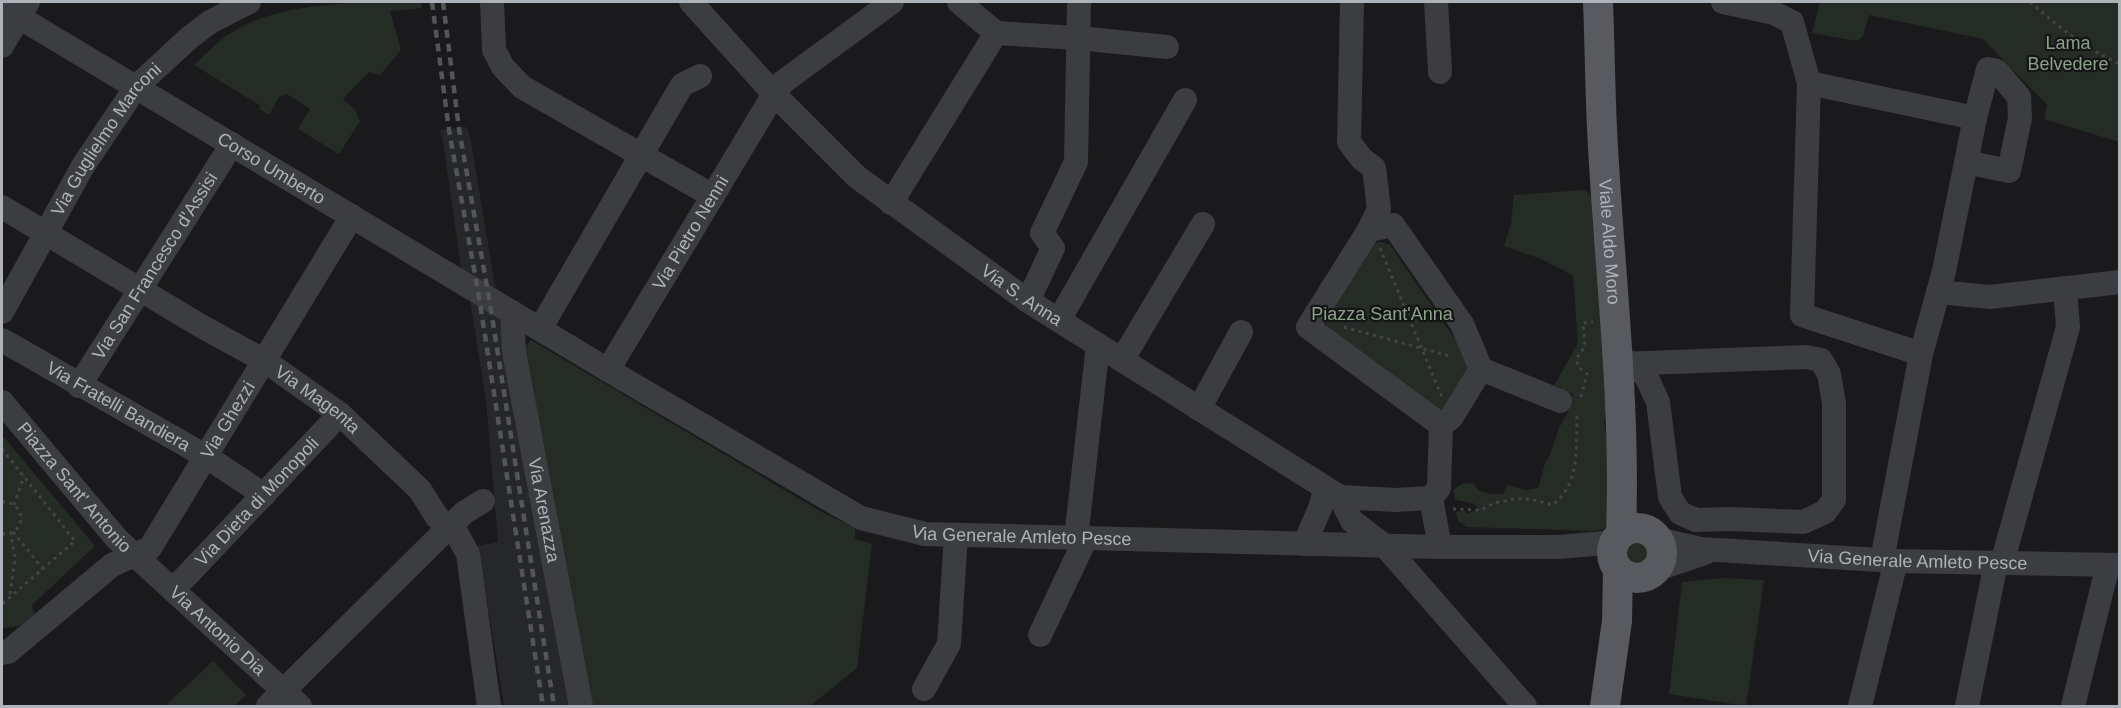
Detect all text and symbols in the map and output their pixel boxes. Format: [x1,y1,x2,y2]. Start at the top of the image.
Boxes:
park label: Lama Belvedere [2027,33,2109,74]
street label: Via Guglielmo Marconi [47,59,165,219]
street label: Corso Umberto [214,128,329,208]
street label: Via San Francesco d'Assisi [88,169,221,363]
street label: Via Pietro Nenni [648,172,732,294]
street label: Viale Aldo Moro [1595,178,1624,305]
street label: Via S. Anna [977,260,1067,330]
park label: Piazza Sant'Anna [1311,304,1454,324]
street label: Via Fratelli Bandiera [43,358,194,456]
street label: Via Magenta [271,361,365,438]
street label: Via Ghezzi [197,378,259,462]
street label: Piazza Sant' Antonio [13,418,135,557]
street label: Via Dieta di Monopoli [191,433,323,570]
street label: Via Arenazza [524,456,564,565]
street label: Via Generale Amleto Pesce [910,521,1132,549]
street label: Via Generale Amleto Pesce [1807,546,2028,573]
street label: Via Antonio Dia [165,582,270,680]

